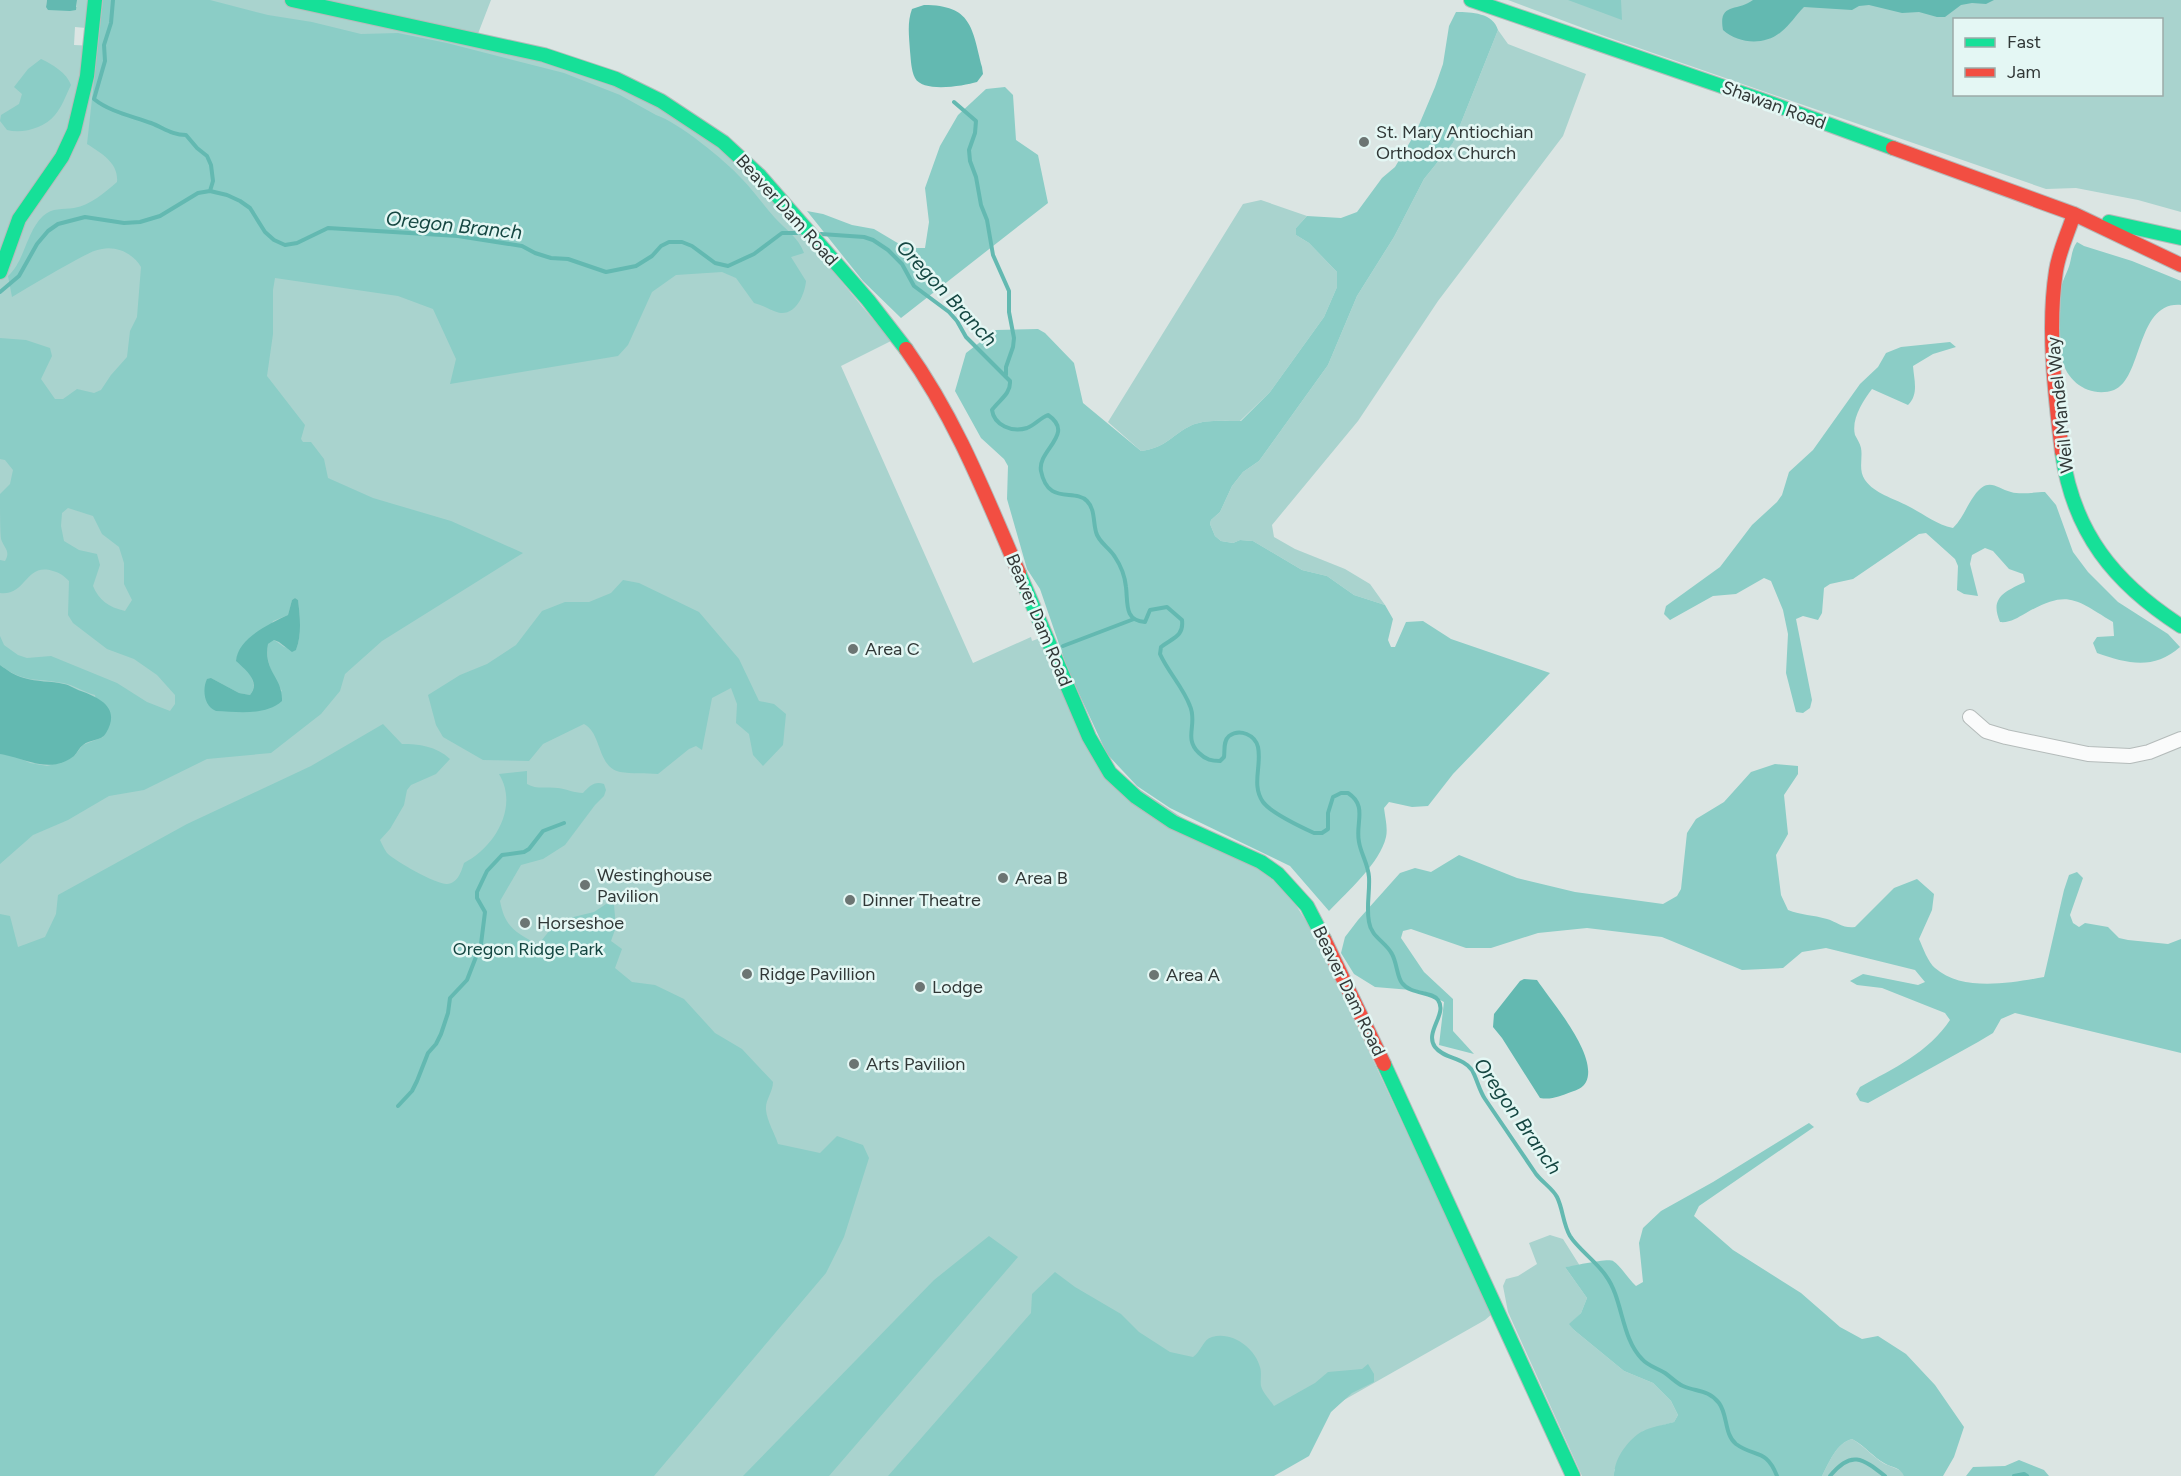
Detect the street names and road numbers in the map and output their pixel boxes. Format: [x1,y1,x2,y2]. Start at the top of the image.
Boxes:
street label: Shawan Road [1719,76,1829,134]
street label: Beaver Dam Road [731,150,843,270]
street label: Weil Mandel Way [2042,335,2078,474]
street label: Beaver Dam Road [1001,550,1077,690]
street label: Beaver Dam Road [1308,922,1390,1060]

